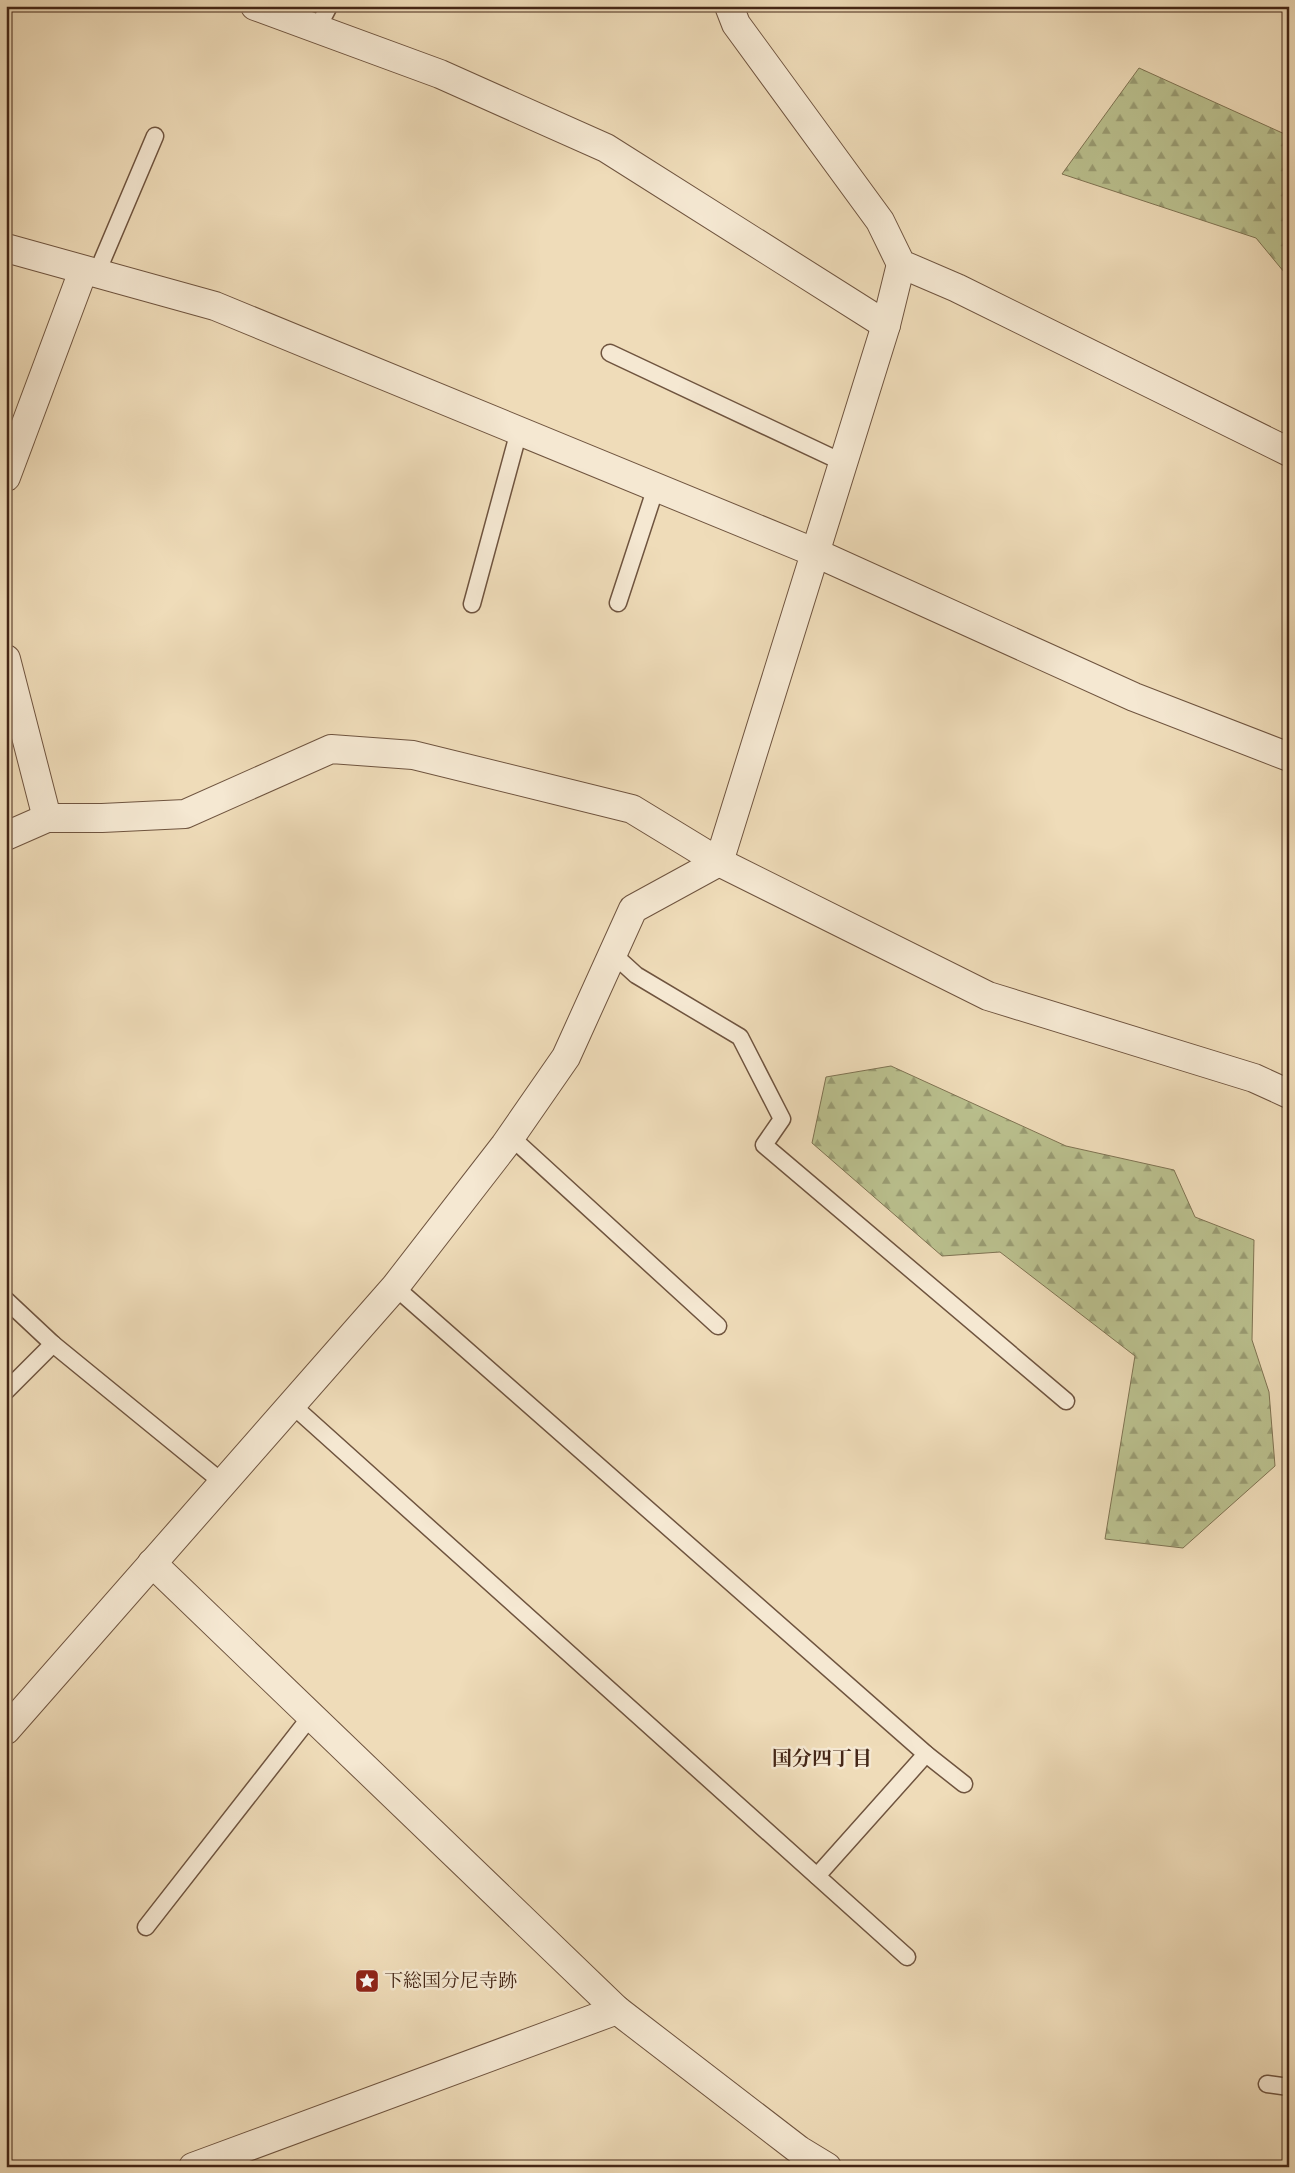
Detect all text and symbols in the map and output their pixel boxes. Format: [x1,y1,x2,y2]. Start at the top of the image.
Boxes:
district label: 国分四丁目 [772,1747,872,1770]
place icon: 下総国分尼寺跡 [354,1968,380,1994]
place label: 下総国分尼寺跡 [384,1970,517,1992]

